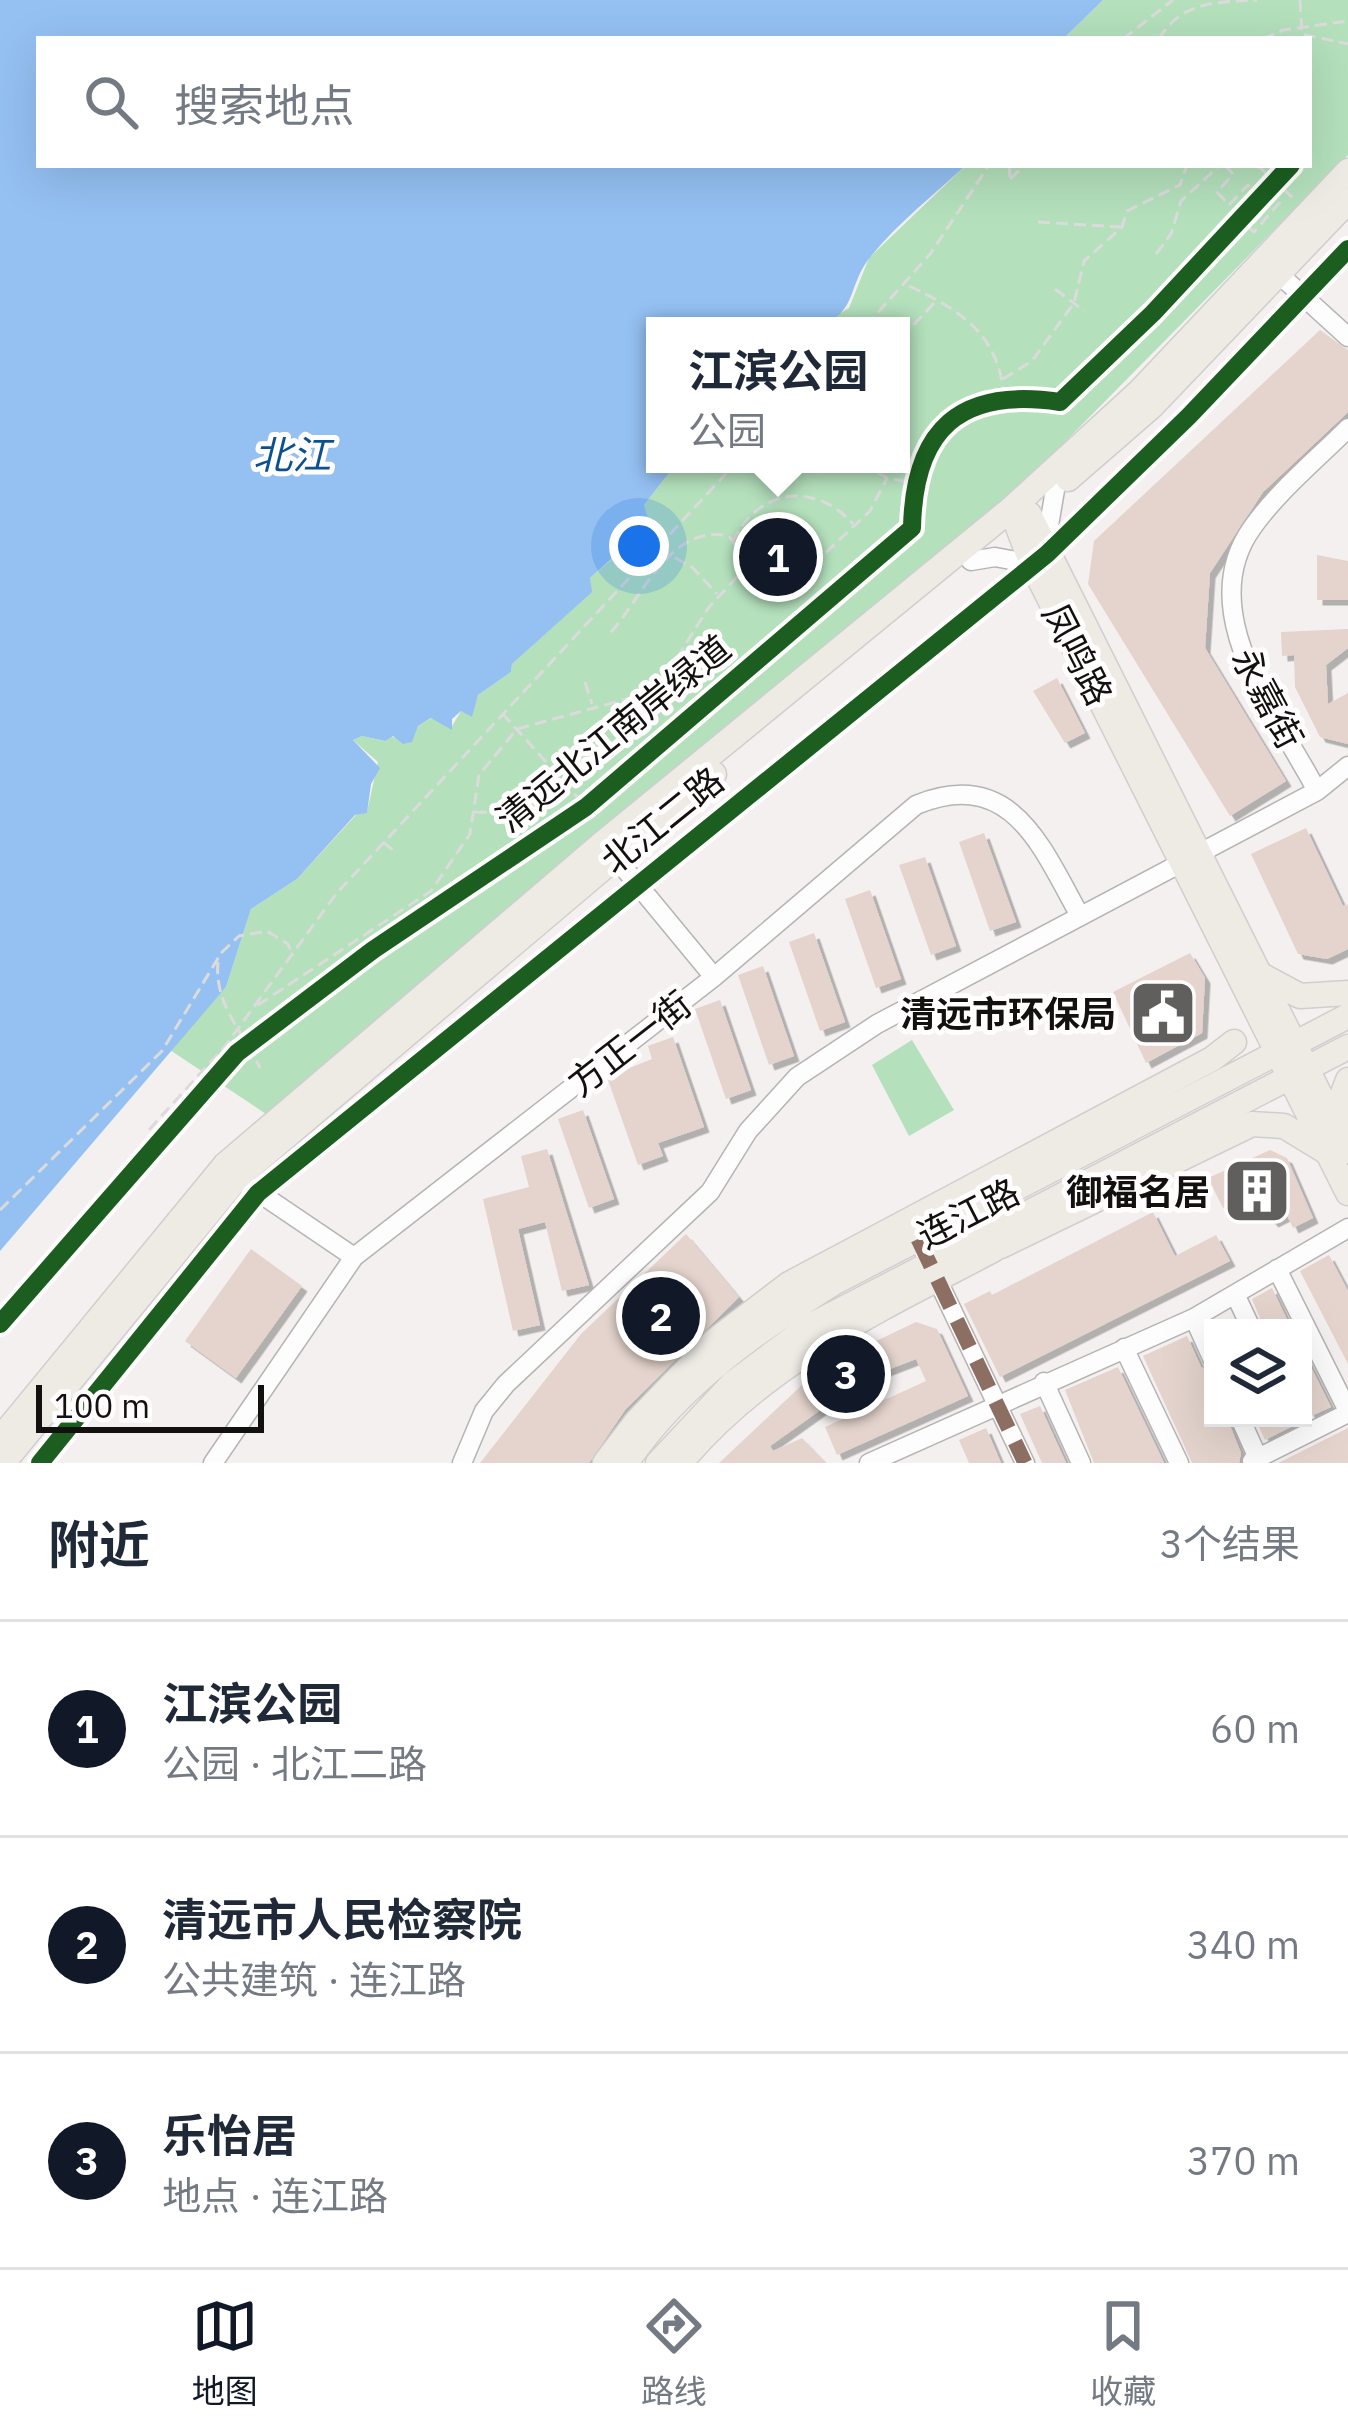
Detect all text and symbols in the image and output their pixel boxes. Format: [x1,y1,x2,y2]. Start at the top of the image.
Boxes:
search box [36,36,1312,168]
icon: search [78,69,144,135]
text: 搜索地点 [174,76,354,134]
popup [646,317,910,473]
text: 江滨公园 [688,341,868,399]
text: 公园 [688,405,766,456]
water label: 北江 [253,429,335,480]
pin: 1 [739,512,817,602]
your location [609,516,669,576]
street label: 凤鸣路 [1033,595,1123,713]
street label: 清远北江南岸绿道 [486,624,740,842]
street label: 永嘉街 [1222,639,1314,757]
street label: 北江二路 [591,756,733,884]
public building icon: 清远市环保局 [1128,978,1198,1048]
street label: 方正一街 [558,980,700,1106]
place label: 清远市环保局 [900,990,1116,1037]
building icon: 御福名居 [1222,1156,1292,1226]
street label: 连江路 [909,1168,1027,1258]
place label: 御福名居 [1066,1168,1210,1215]
pin: 2 [622,1271,700,1361]
map controls [1204,1319,1312,1427]
button: layers [1204,1319,1312,1427]
pin: 3 [807,1329,885,1419]
scale bar [36,1379,264,1432]
text: 100 m [54,1384,150,1427]
text: 附近 [48,1511,150,1577]
text: 3个结果 [1160,1518,1300,1569]
text: 江滨公园 [162,1674,342,1732]
text: 1 [75,1703,99,1754]
text: 60 m [1210,1703,1300,1754]
text: 公园 · 北江二路 [162,1738,427,1789]
text: 清远市人民检察院 [162,1890,522,1948]
text: 2 [75,1919,99,1970]
text: 340 m [1187,1919,1300,1970]
text: 公共建筑 · 连江路 [162,1954,466,2005]
text: 乐怡居 [162,2106,297,2164]
text: 3 [75,2135,99,2186]
text: 370 m [1187,2135,1300,2186]
text: 地点 · 连江路 [162,2170,388,2221]
tab: 地图 [192,2293,258,2413]
tab: 路线 [641,2293,707,2413]
tab: 收藏 [1090,2293,1156,2413]

